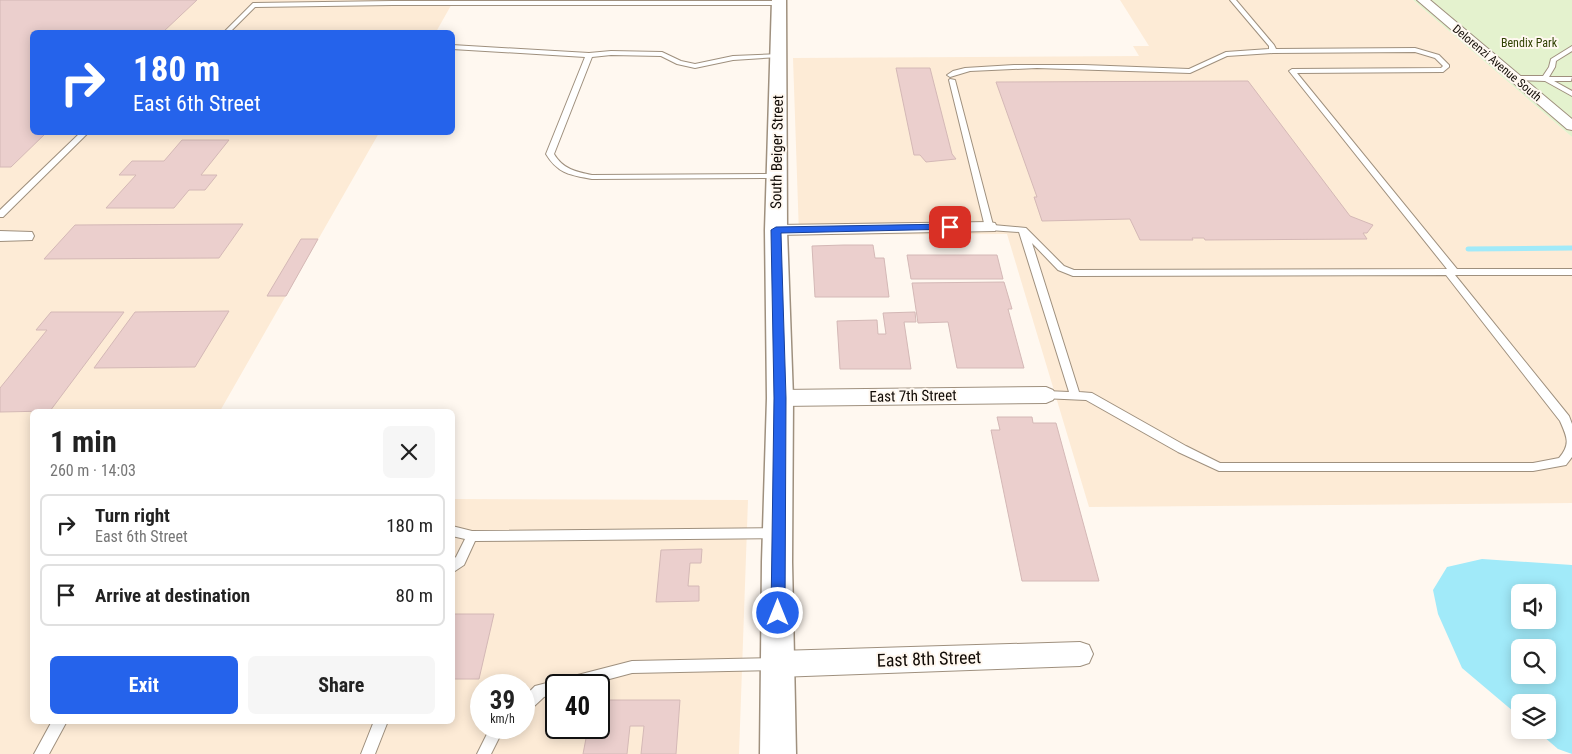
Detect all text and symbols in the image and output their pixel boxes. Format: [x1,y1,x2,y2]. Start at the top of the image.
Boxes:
street label: Delorenzi Avenue South [1450,22,1544,104]
park label: Bendix Park [1501,36,1558,50]
text: 180 m [133,49,220,90]
icon: right [50,50,115,115]
text: East 6th Street [133,91,261,116]
street label: South Beiger Street [767,95,787,209]
pin [929,206,971,248]
icon: arrive [936,213,964,241]
street label: East 7th Street [869,386,957,406]
text: 1 min [50,424,117,459]
button: close [383,426,435,478]
text: 260 m · 14:03 [50,461,136,480]
text: Turn right [95,504,170,527]
icon: right [52,511,80,539]
text: 180 m [386,514,433,537]
text: East 6th Street [95,527,188,546]
icon: arrive [52,581,80,609]
text: Arrive at destination [95,584,250,607]
text: 80 m [396,584,433,607]
map controls [1511,584,1556,739]
button: sound [1511,584,1556,629]
position arrow [751,586,803,638]
button: search [1511,639,1556,684]
street label: East 8th Street [876,646,982,671]
button: Exit [50,656,238,714]
button: Share [248,656,435,714]
speed limit sign: 40 [545,674,610,739]
text: 39 [490,686,515,715]
button: layers [1511,694,1556,739]
text: km/h [490,712,515,726]

